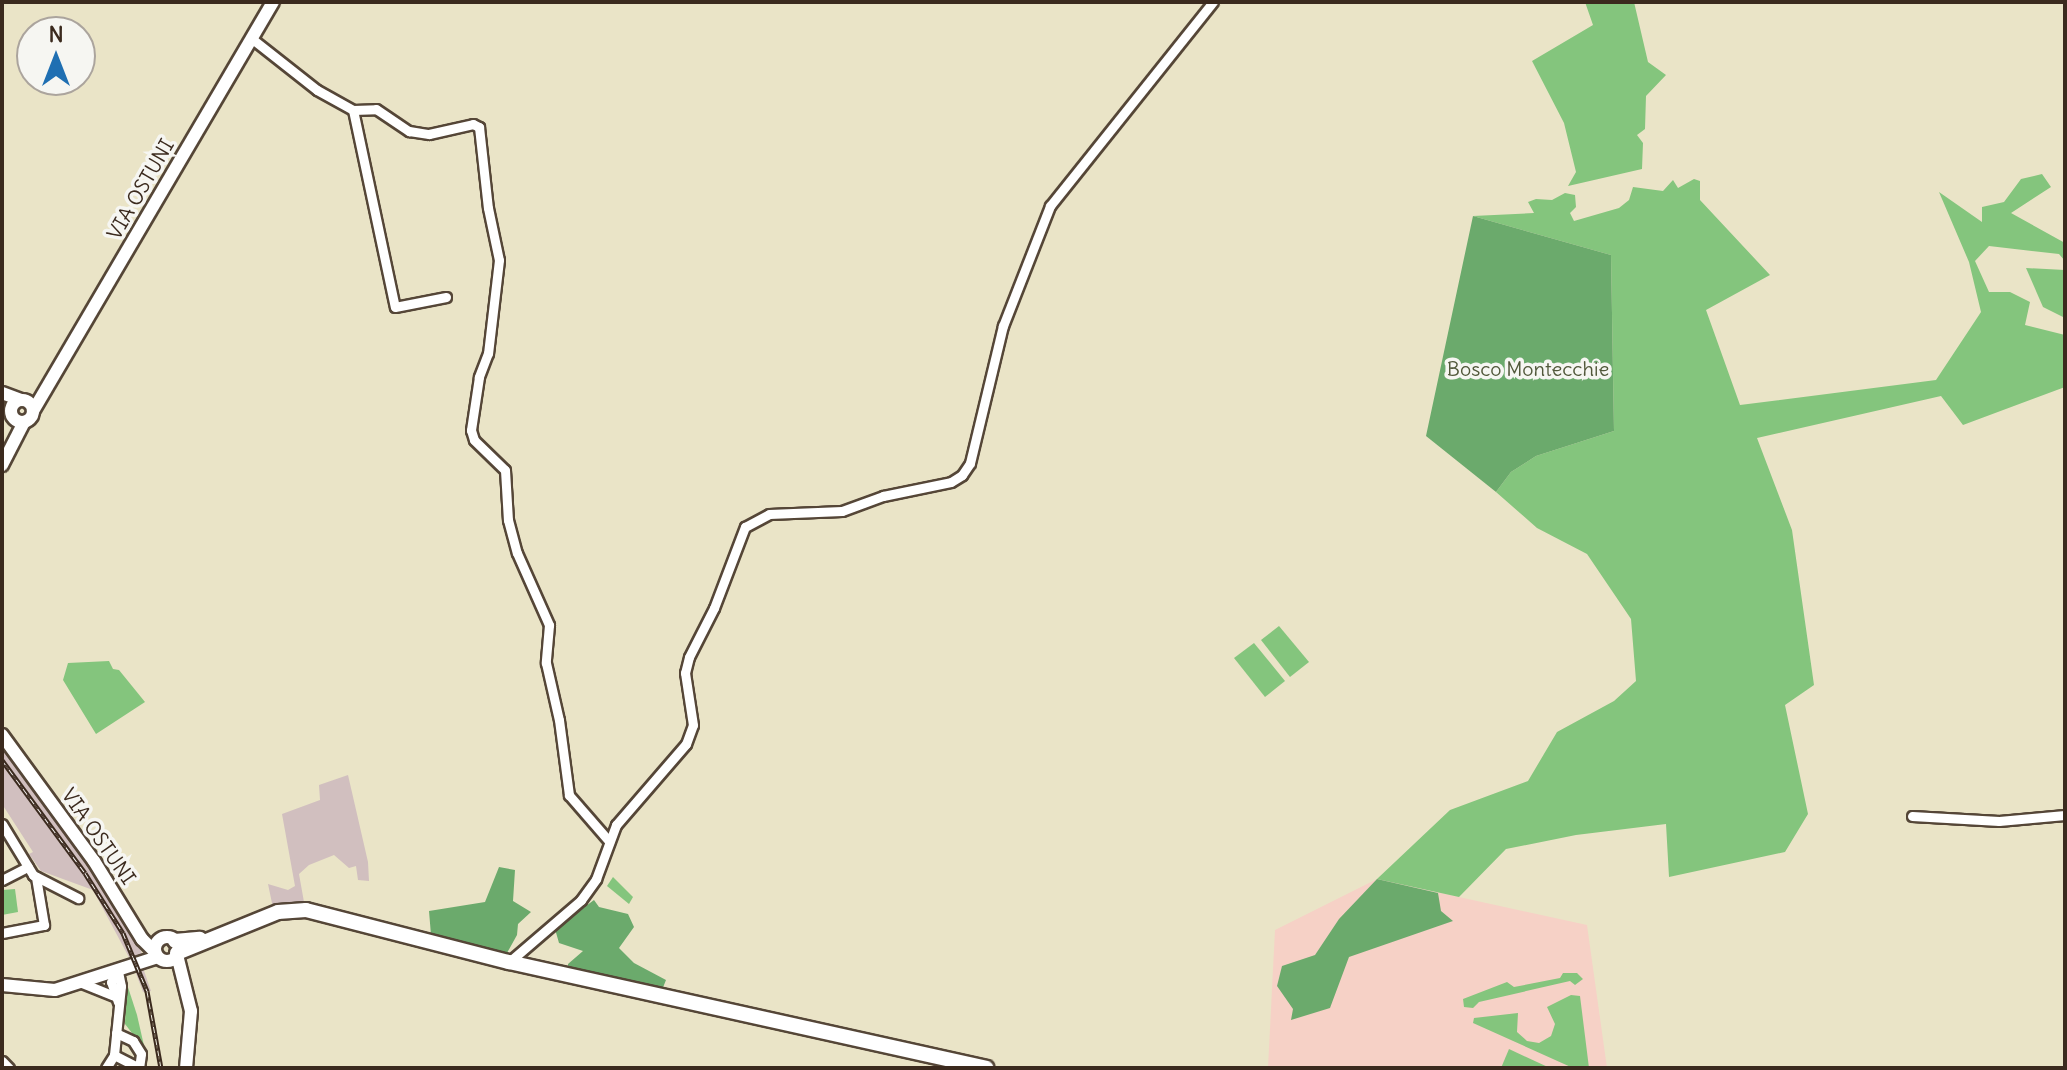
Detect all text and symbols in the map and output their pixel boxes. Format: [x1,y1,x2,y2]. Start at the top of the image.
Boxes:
north arrow [16,16,96,96]
text: N [48,20,64,48]
street label: VIA OSTUNI [102,134,178,244]
park label: Bosco Montecchie [1447,356,1609,380]
street label: VIA OSTUNI [57,783,141,889]

